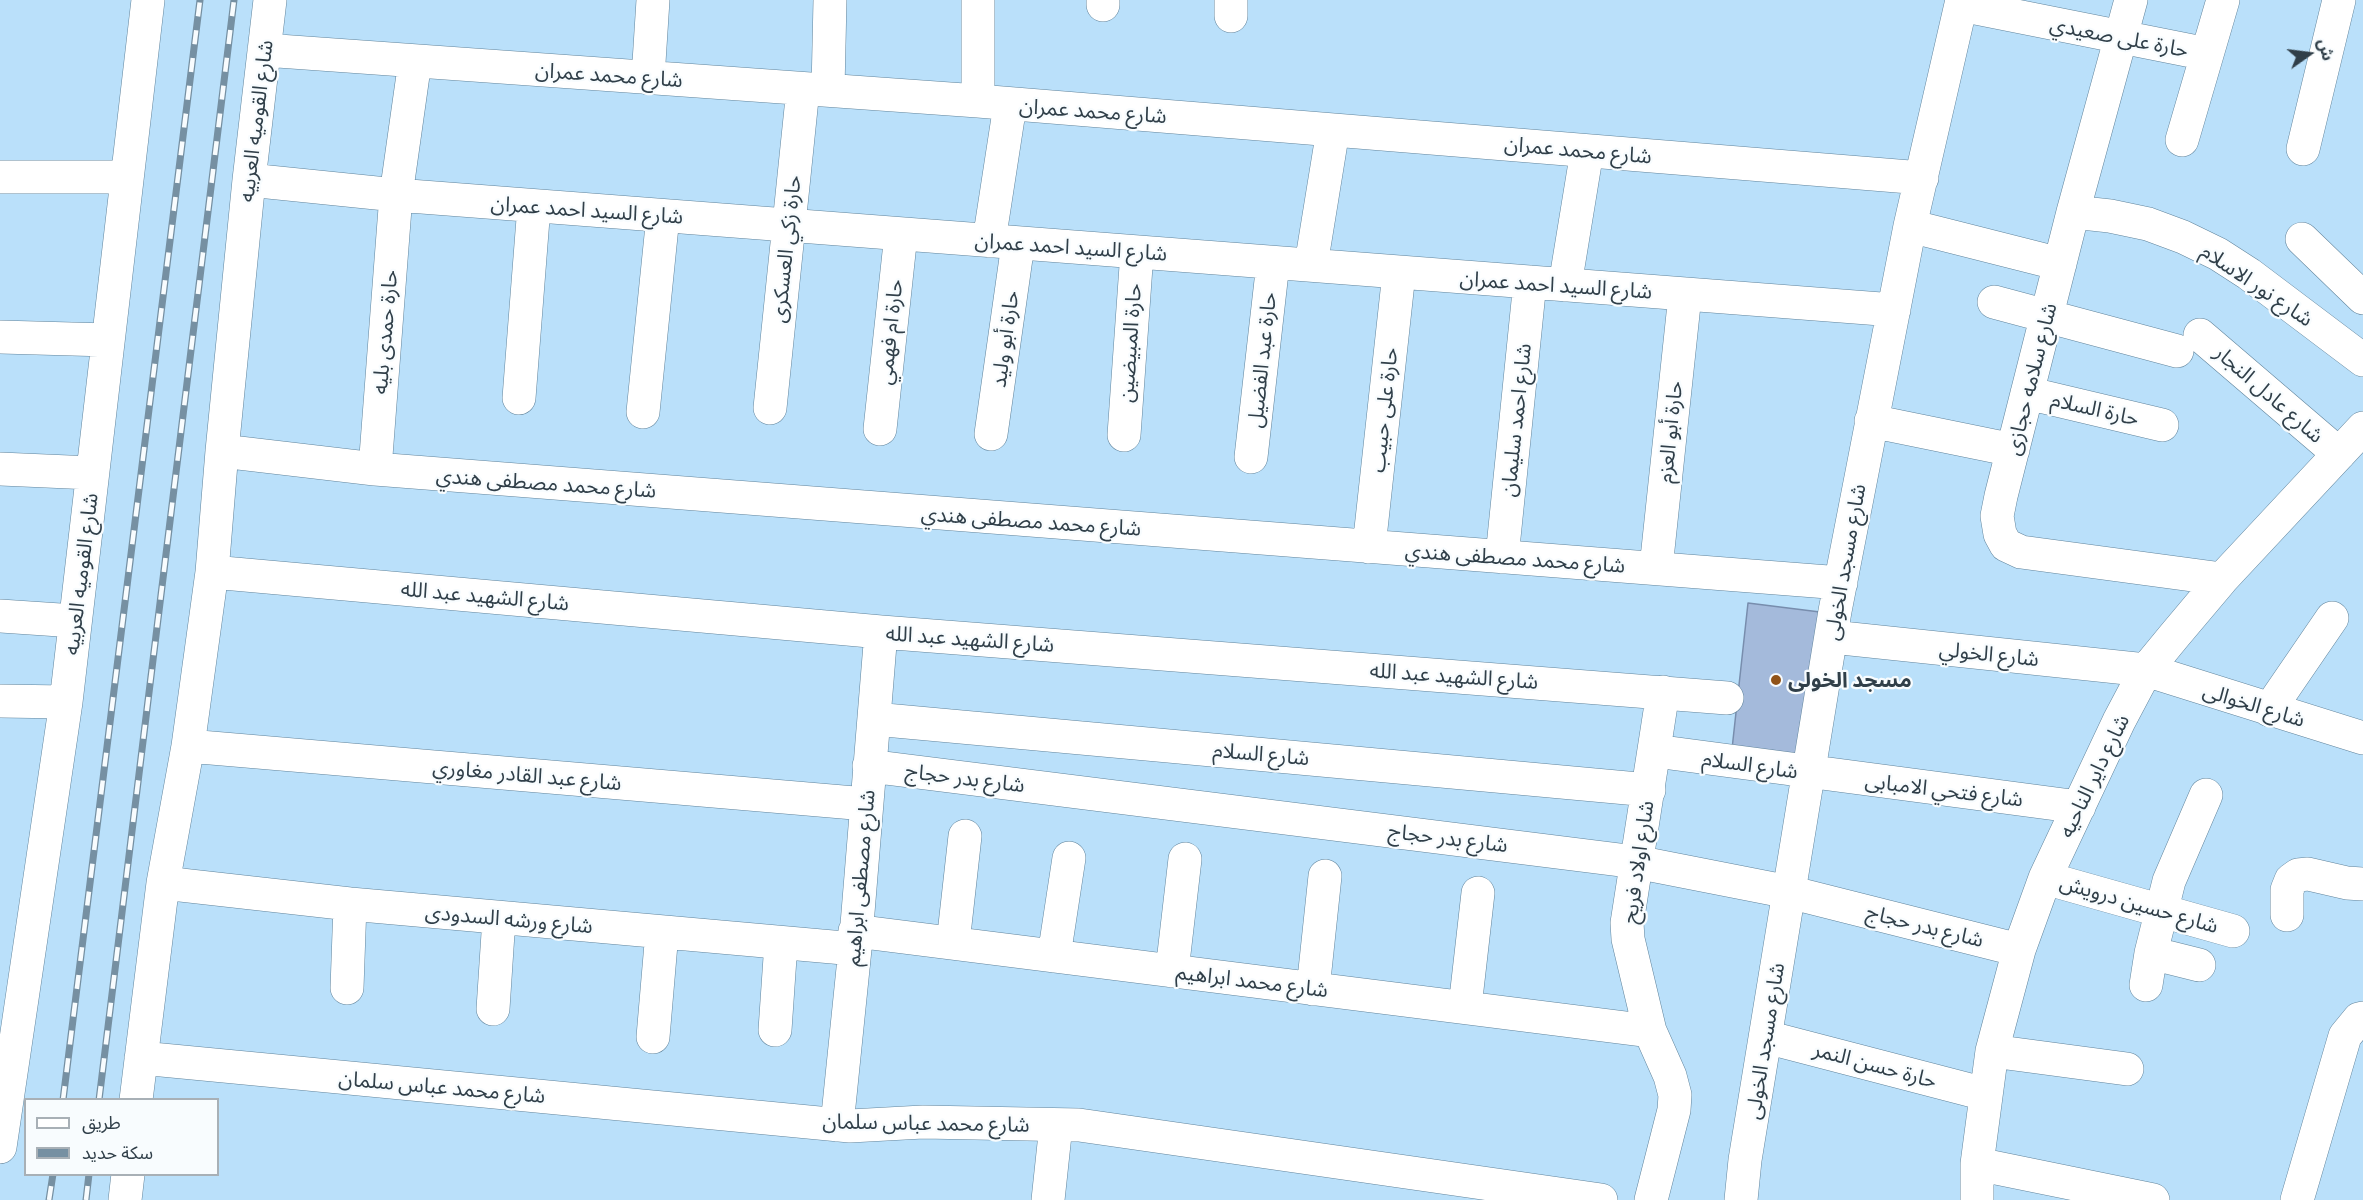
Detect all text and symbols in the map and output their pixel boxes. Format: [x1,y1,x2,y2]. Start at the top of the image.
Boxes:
street label: حارة على صعيدي [2048,11,2190,63]
north arrow [2279,24,2339,84]
text: ش [2315,37,2339,62]
street label: شارع القوميه العربيه [234,39,278,203]
street label: شارع محمد عمران [534,57,684,93]
street label: شارع محمد عمران [1018,93,1168,129]
street label: شارع محمد عمران [1503,131,1653,169]
street label: حارة زكي العسكرى [766,174,806,324]
street label: شارع السيد احمد عمران [490,191,684,229]
street label: شارع السيد احمد عمران [974,228,1168,266]
street label: شارع نور الاسلام [2196,238,2318,332]
street label: شارع السيد احمد عمران [1459,266,1653,304]
street label: حارة حمدى بليه [367,269,403,395]
street label: حارة ام فهمي [872,278,908,386]
street label: حارة المبيضين [1113,283,1147,403]
street label: حارة أبو وليد [986,289,1024,389]
street label: حارة عبد الفضيل [1242,291,1282,429]
street label: شارع سلامه حجازى [2000,300,2062,458]
street label: شارع عادل النجار [2209,340,2329,448]
street label: شارع احمد سليمان [1495,342,1537,498]
street label: حارة على حبيب [1365,346,1403,474]
street label: حارة أبو العزم [1652,380,1688,484]
street label: حارة السلام [2049,387,2141,431]
street label: شارع محمد مصطفى هندي [435,463,657,503]
street label: شارع مسجد الخولى [1819,482,1871,642]
street label: شارع القوميه العربيه [59,492,103,656]
street label: شارع محمد مصطفى هندي [920,501,1142,541]
street label: شارع محمد مصطفى هندي [1404,538,1626,578]
street label: شارع الشهيد عبد الله [400,576,570,616]
street label: شارع الشهيد عبد الله [885,621,1055,657]
street label: شارع الخولي [1938,636,2040,672]
street label: شارع الشهيد عبد الله [1369,658,1539,694]
place label: مسجد الخولى [1788,667,1912,693]
marker: مسجد الخولى [1769,673,1783,687]
street label: شارع الخوالى [2200,678,2308,732]
street label: شارع داير الناحيه [2053,710,2135,842]
street label: شارع السلام [1212,737,1310,771]
street label: شارع السلام [1700,746,1800,784]
street label: شارع عبد القادر مغاوري [431,754,623,796]
street label: شارع بدر حجاج [904,758,1026,798]
street label: شارع فتحي الامبابى [1864,768,2024,812]
street label: شارع مصطفى ابراهيم [840,789,880,967]
street label: شارع اولاد فريح [1617,799,1659,925]
street label: شارع بدر حجاج [1387,818,1509,858]
street label: شارع حسين درويش [2057,869,2221,939]
street label: شارع ورشه السدودى [424,899,594,939]
street label: شارع بدر حجاج [1864,899,1986,953]
street label: شارع محمد ابراهيم [1174,959,1330,1003]
street label: شارع مسجد الخولى [1740,961,1790,1121]
street label: حارة حسن النمر [1810,1036,1940,1094]
street label: شارع محمد عباس سلمان [338,1065,546,1109]
legend [24,1098,219,1176]
street label: شارع محمد عباس سلمان [822,1109,1030,1137]
text: طريق [82,1111,121,1133]
text: سكة حديد [82,1141,153,1163]

